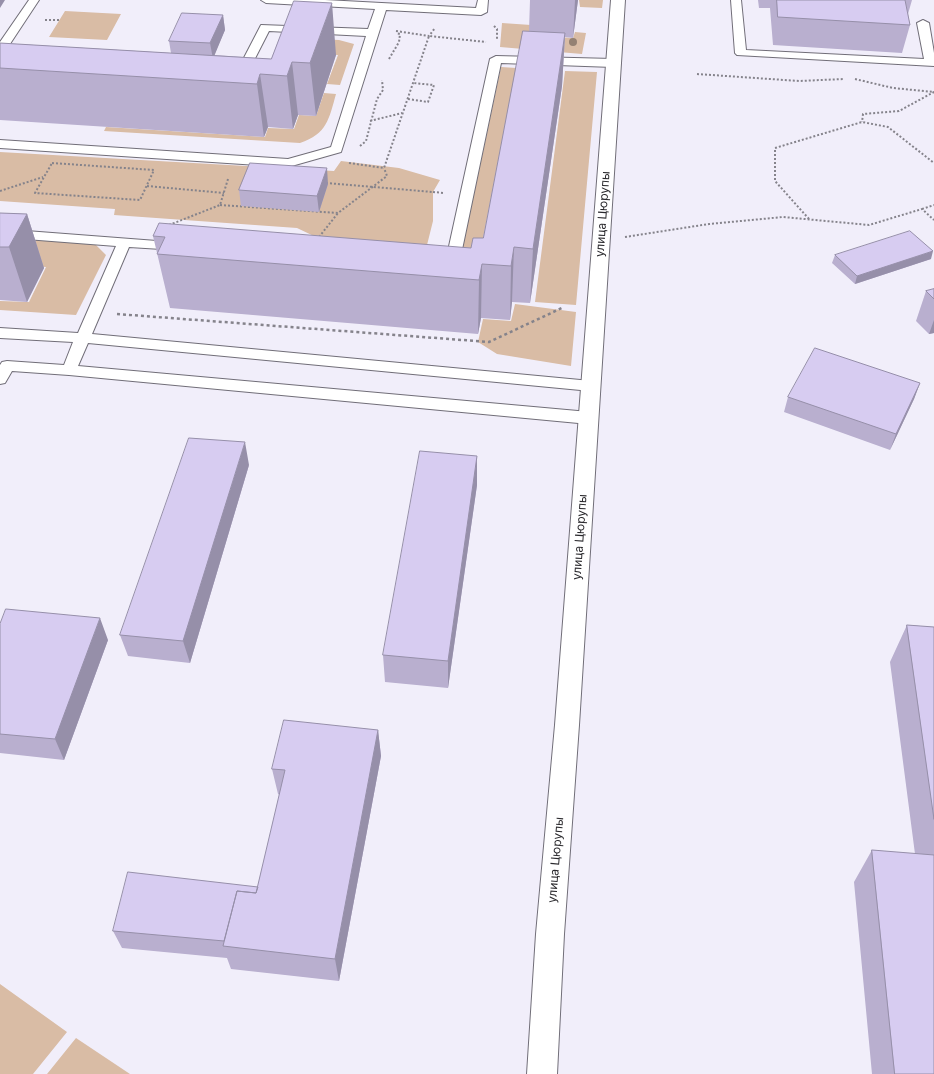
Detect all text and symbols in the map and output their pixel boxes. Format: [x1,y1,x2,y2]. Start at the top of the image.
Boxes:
street label: улица Цюрупы [593,171,613,257]
street label: улица Цюрупы [570,494,590,580]
street label: улица Цюрупы [545,817,567,903]

